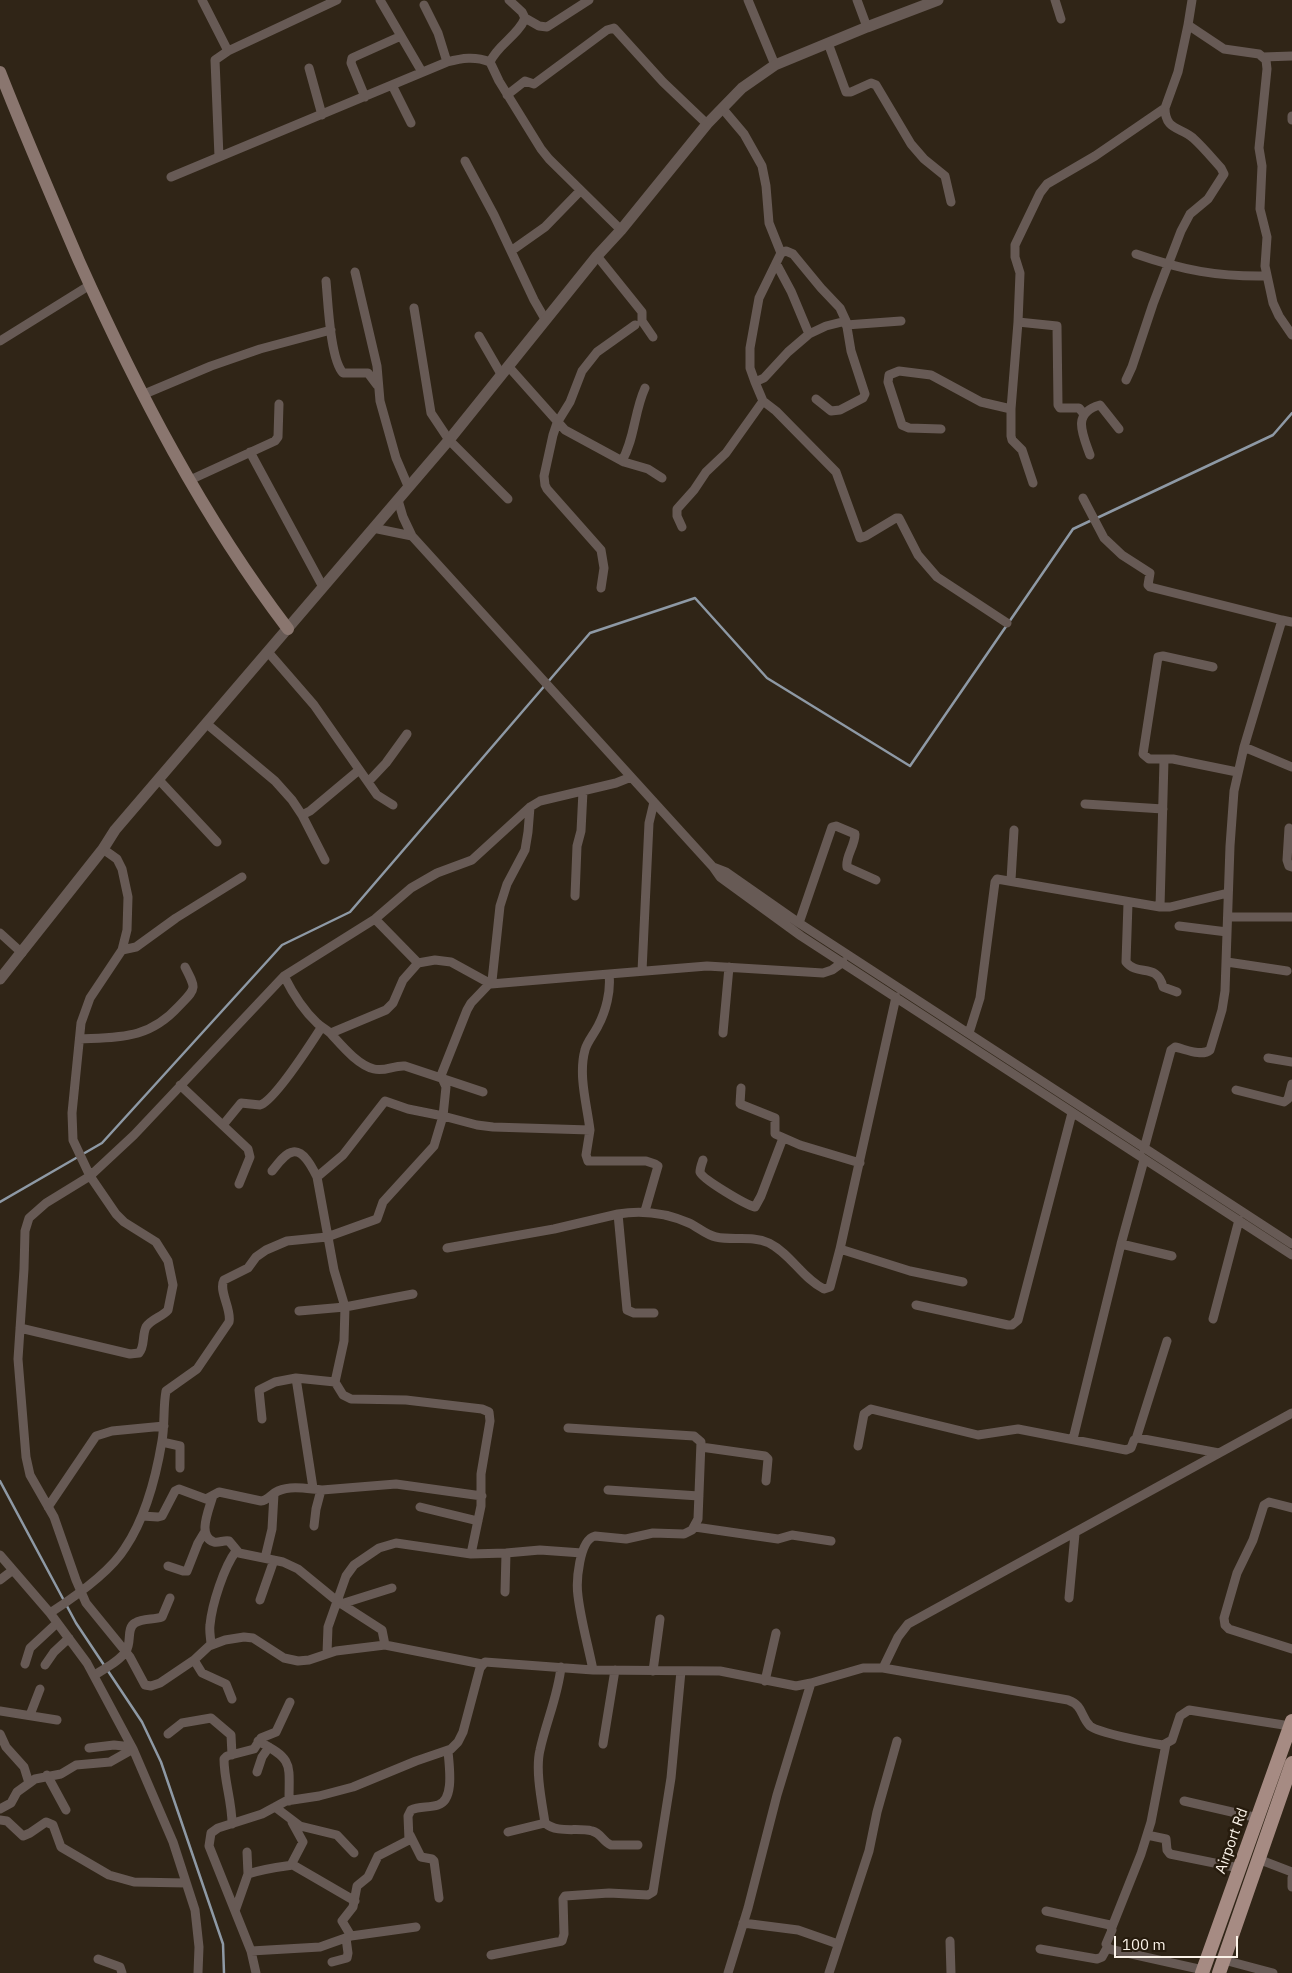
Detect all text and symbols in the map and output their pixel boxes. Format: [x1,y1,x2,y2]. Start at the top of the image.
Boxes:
street label: Airport Rd [1212,1806,1252,1876]
scale bar [1117,1926,1241,1958]
text: 100 m [1122,1935,1166,1954]

